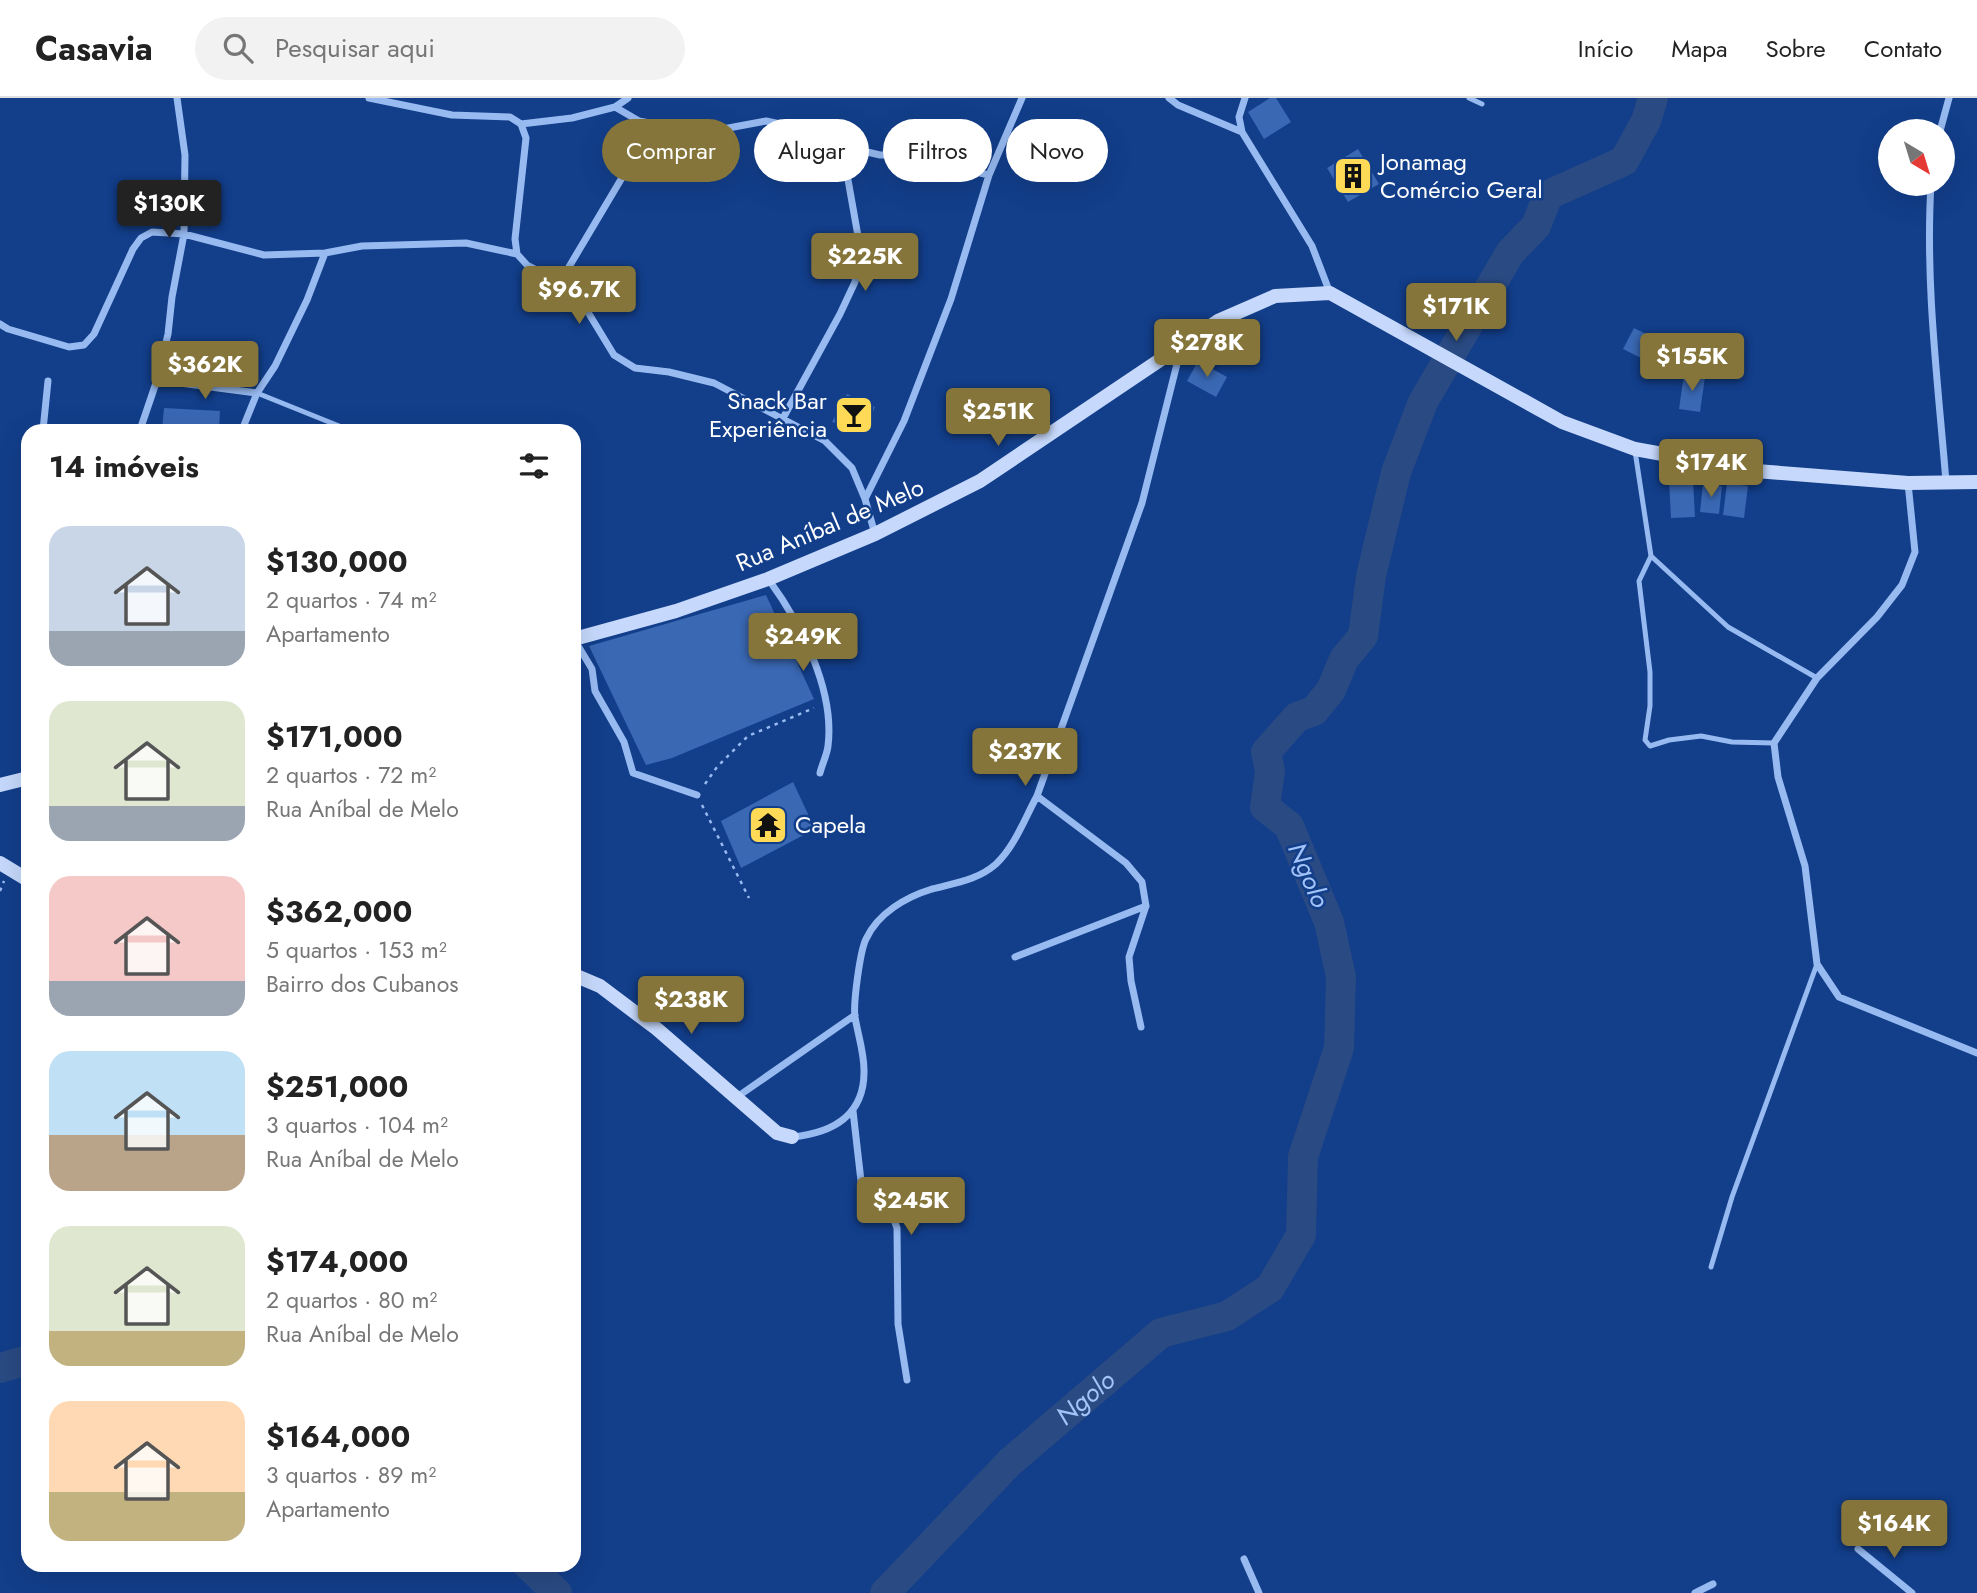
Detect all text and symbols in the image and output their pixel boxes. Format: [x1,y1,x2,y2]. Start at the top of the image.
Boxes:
search box [195,17,685,80]
text: Casavia [35,25,153,72]
icon: search [219,29,257,67]
text: Pesquisar aqui [275,29,435,67]
text: Início [1578,31,1633,66]
text: Mapa [1671,31,1728,66]
text: Sobre [1766,31,1826,66]
text: Contato [1864,31,1942,66]
chip: Comprar [602,119,740,182]
chip: Alugar [754,119,869,182]
chip: Filtros [883,119,992,182]
chip: Novo [1006,119,1108,182]
north arrow [1878,119,1955,196]
map controls [1878,119,1955,196]
place label: Jonamag Comércio Geral [1377,144,1543,207]
building icon: Jonamag Comércio Geral [1332,155,1374,197]
pin: $130K [120,180,218,240]
text: $130K [133,186,205,220]
pin: $225K [816,234,914,293]
text: $225K [827,239,903,273]
pin: $96.7K [522,266,636,326]
text: $96.7K [538,272,620,306]
pin: $171K [1407,284,1505,343]
text: $171K [1422,289,1490,323]
pin: $278K [1158,320,1256,379]
text: $278K [1170,325,1244,359]
pin: $155K [1643,334,1741,393]
text: $155K [1656,339,1728,373]
pin: $362K [156,342,254,401]
text: $362K [167,347,243,381]
place label: Snack Bar Experiência [709,383,828,446]
pin: $251K [949,388,1047,448]
bar icon: Snack Bar Experiência [833,394,875,436]
text: $251K [962,394,1034,428]
pin: $174K [1662,440,1760,499]
text: 14 imóveis [49,445,199,488]
text: $174K [1675,445,1747,479]
icon: filters [515,447,553,485]
street label: Rua Aníbal de Melo [730,469,929,580]
text: $130,000 [266,540,408,583]
icon: home [105,554,189,638]
text: 2 quartos · 74 m² [266,583,436,617]
pin: $249K [754,614,852,673]
text: Apartamento [266,617,390,651]
text: $249K [765,619,841,653]
text: $171,000 [266,715,403,758]
pin: $237K [976,728,1074,788]
icon: home [105,729,189,813]
text: $237K [988,734,1062,768]
text: 2 quartos · 72 m² [266,758,436,792]
text: Rua Aníbal de Melo [266,792,459,826]
temple icon: Capela [747,804,789,846]
place label: Capela [795,807,866,842]
water label: Ngolo [1278,837,1340,914]
text: $362,000 [266,890,412,933]
icon: home [105,904,189,988]
text: 5 quartos · 153 m² [266,933,447,967]
text: Bairro dos Cubanos [266,967,459,1001]
pin: $238K [642,976,740,1036]
text: $238K [654,982,728,1016]
text: $251,000 [266,1065,408,1108]
icon: home [105,1079,189,1163]
text: 3 quartos · 104 m² [266,1108,448,1142]
text: Rua Aníbal de Melo [266,1142,459,1176]
pin: $245K [862,1178,960,1237]
text: $245K [873,1183,949,1217]
text: $174,000 [266,1240,408,1283]
icon: home [105,1254,189,1338]
text: 2 quartos · 80 m² [266,1283,437,1317]
text: Rua Aníbal de Melo [266,1317,459,1351]
water label: Ngolo [1047,1361,1123,1434]
text: $164,000 [266,1415,410,1458]
icon: home [105,1429,189,1513]
text: 3 quartos · 89 m² [266,1458,436,1492]
text: Apartamento [266,1492,390,1526]
pin: $164K [1845,1500,1943,1560]
text: $164K [1857,1506,1931,1540]

